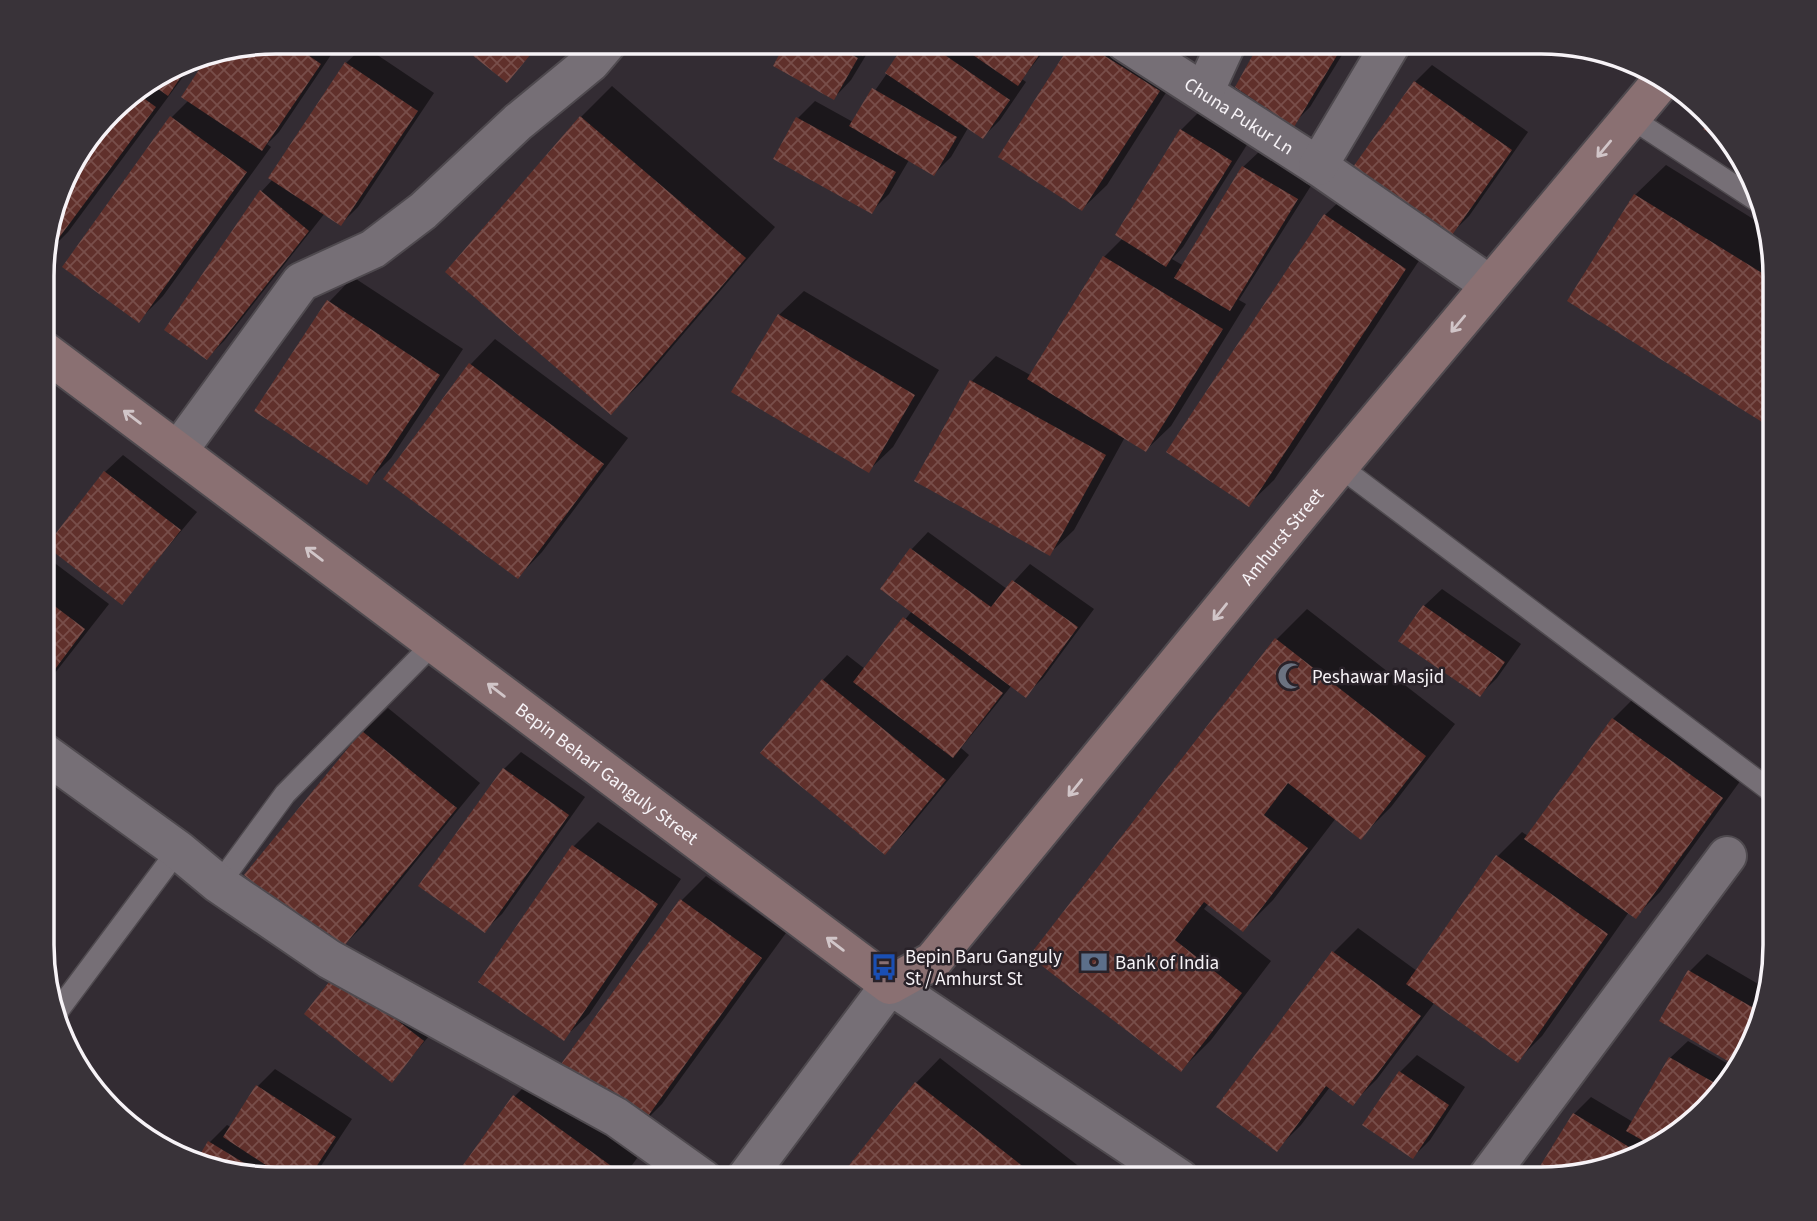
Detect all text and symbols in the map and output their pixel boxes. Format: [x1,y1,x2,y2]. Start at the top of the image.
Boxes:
street label: Chuna Pukur Ln [1178,71,1299,162]
one-way arrow [1597,140,1612,158]
one-way arrow [1450,314,1466,332]
one-way arrow [123,410,142,425]
street label: Amhurst Street [1235,482,1331,592]
one-way arrow [305,546,324,561]
one-way arrow [1212,603,1227,621]
mosque icon: Peshawar Masjid [1276,661,1306,691]
place label: Peshawar Masjid [1312,664,1444,691]
one-way arrow [487,683,506,697]
street label: Bepin Behari Ganguly Street [509,697,704,852]
one-way arrow [1068,779,1083,797]
one-way arrow [826,937,845,951]
place label: Bepin Baru Ganguly St / Amhurst St [905,944,1062,993]
bank icon: Bank of India [1079,947,1109,977]
place label: Bank of India [1115,950,1219,977]
bus stop icon: Bepin Baru Ganguly St / Amhurst St [869,952,899,982]

